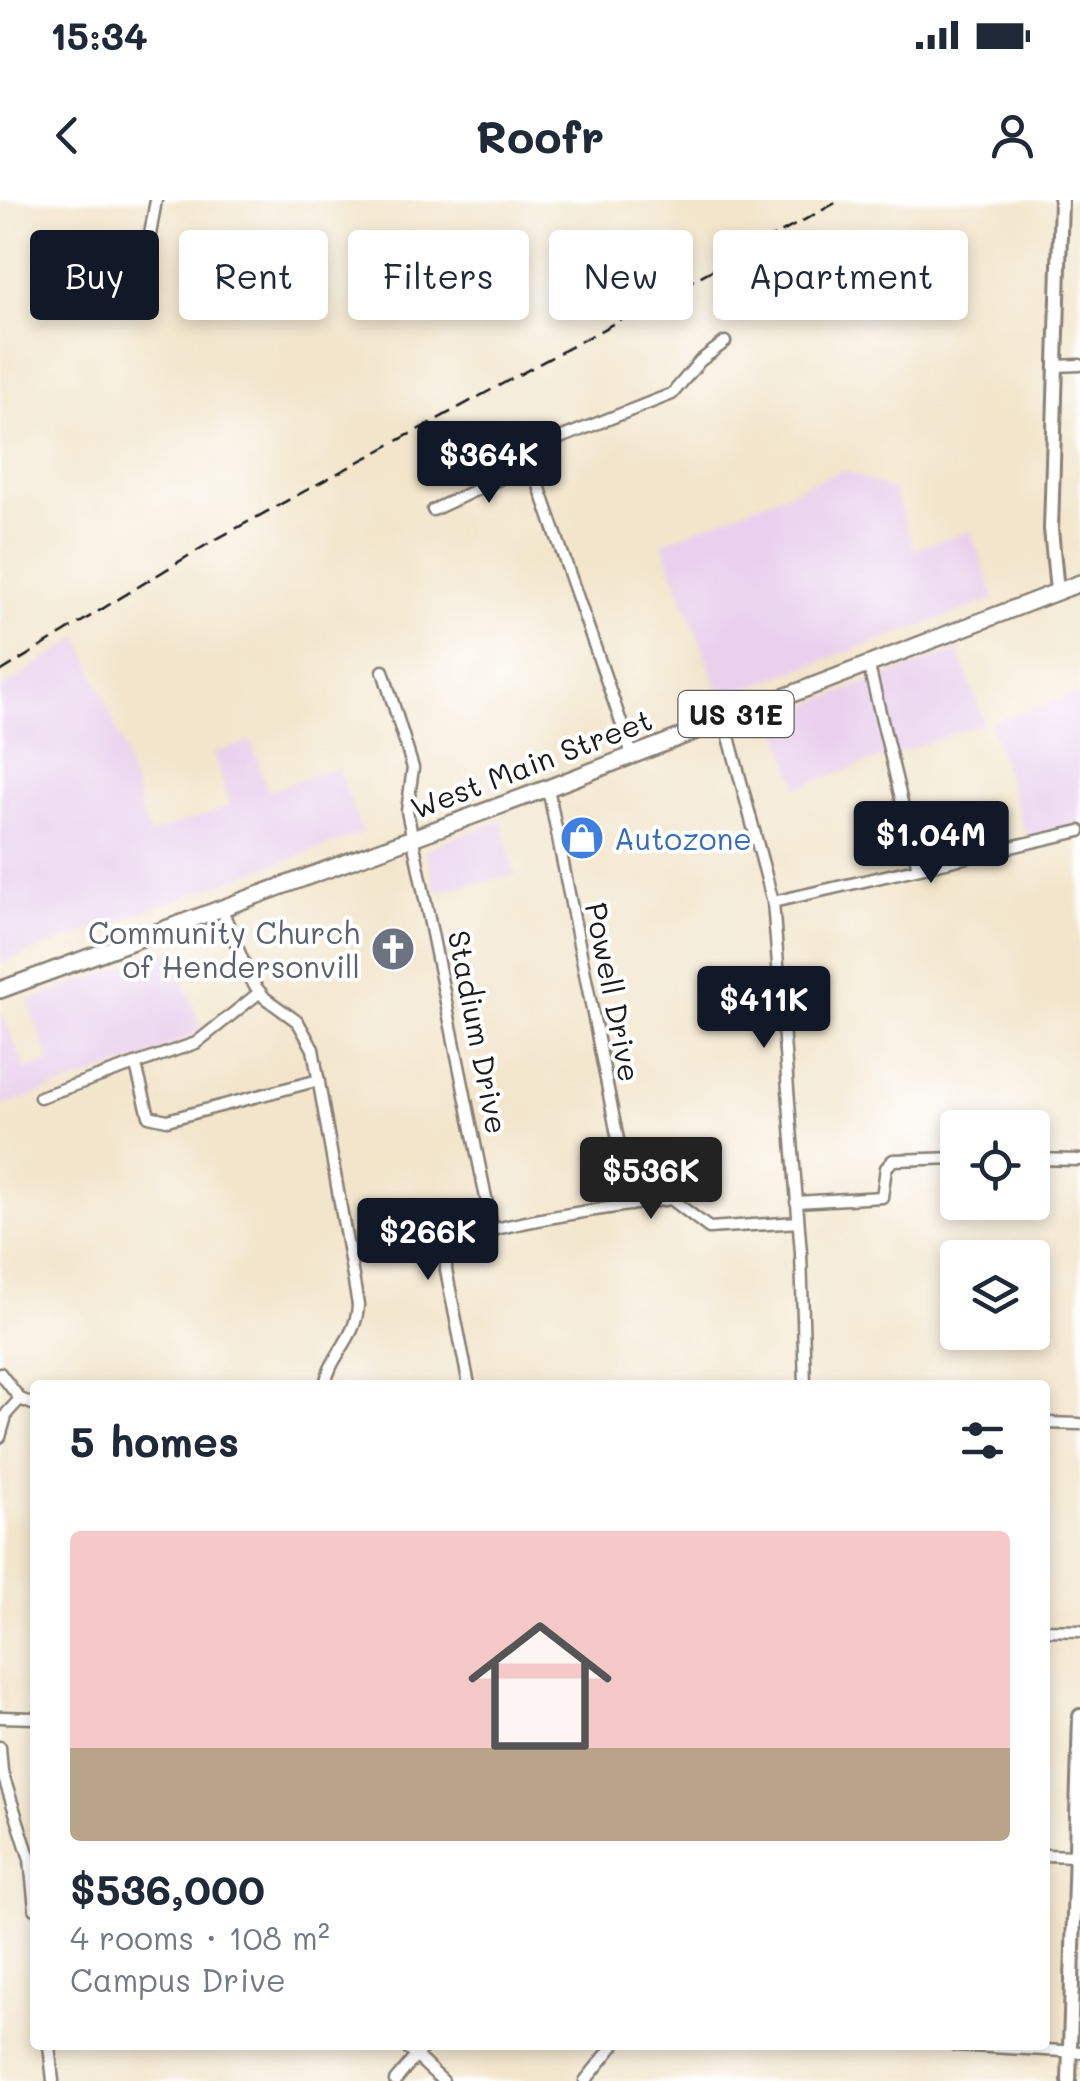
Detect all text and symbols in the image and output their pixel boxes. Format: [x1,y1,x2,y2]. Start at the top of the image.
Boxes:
text: 15:34 [50,10,148,60]
text: Roofr [476,106,604,164]
icon: back [40,108,95,163]
icon: person [985,108,1040,163]
chip: Buy [30,230,159,320]
chip: Rent [179,230,328,320]
chip: Filters [348,230,529,320]
chip: New [549,230,693,320]
chip: Apartment [713,230,968,320]
pin: $364K [419,421,559,506]
text: $364K [439,432,539,474]
road number: US 31E [678,691,794,737]
street label: West Main Street [404,698,658,828]
pin: $1.04M [850,801,1012,886]
text: $1.04M [876,812,986,854]
shop icon: Autozone [559,815,605,861]
place label: Autozone [614,818,752,858]
street label: Powell Drive [577,899,651,1085]
place label: Community Church of Hendersonvill [88,912,360,986]
church icon: Community Church of Hendersonvill [370,926,416,972]
street label: Stadium Drive [440,927,518,1137]
pin: $411K [694,966,834,1051]
text: $411K [719,977,809,1019]
map controls [940,1110,1050,1350]
button: locate [940,1110,1050,1220]
pin: $536K [581,1137,721,1222]
text: $536K [602,1148,700,1190]
pin: $266K [358,1198,498,1283]
text: $266K [379,1209,477,1251]
button: layers [940,1240,1050,1350]
text: 5 homes [70,1413,239,1468]
icon: filters [955,1413,1010,1468]
icon: home [450,1596,630,1776]
text: $536,000 [70,1861,265,1916]
text: 4 rooms · 108 m² [70,1916,330,1958]
text: Campus Drive [70,1958,286,2000]

